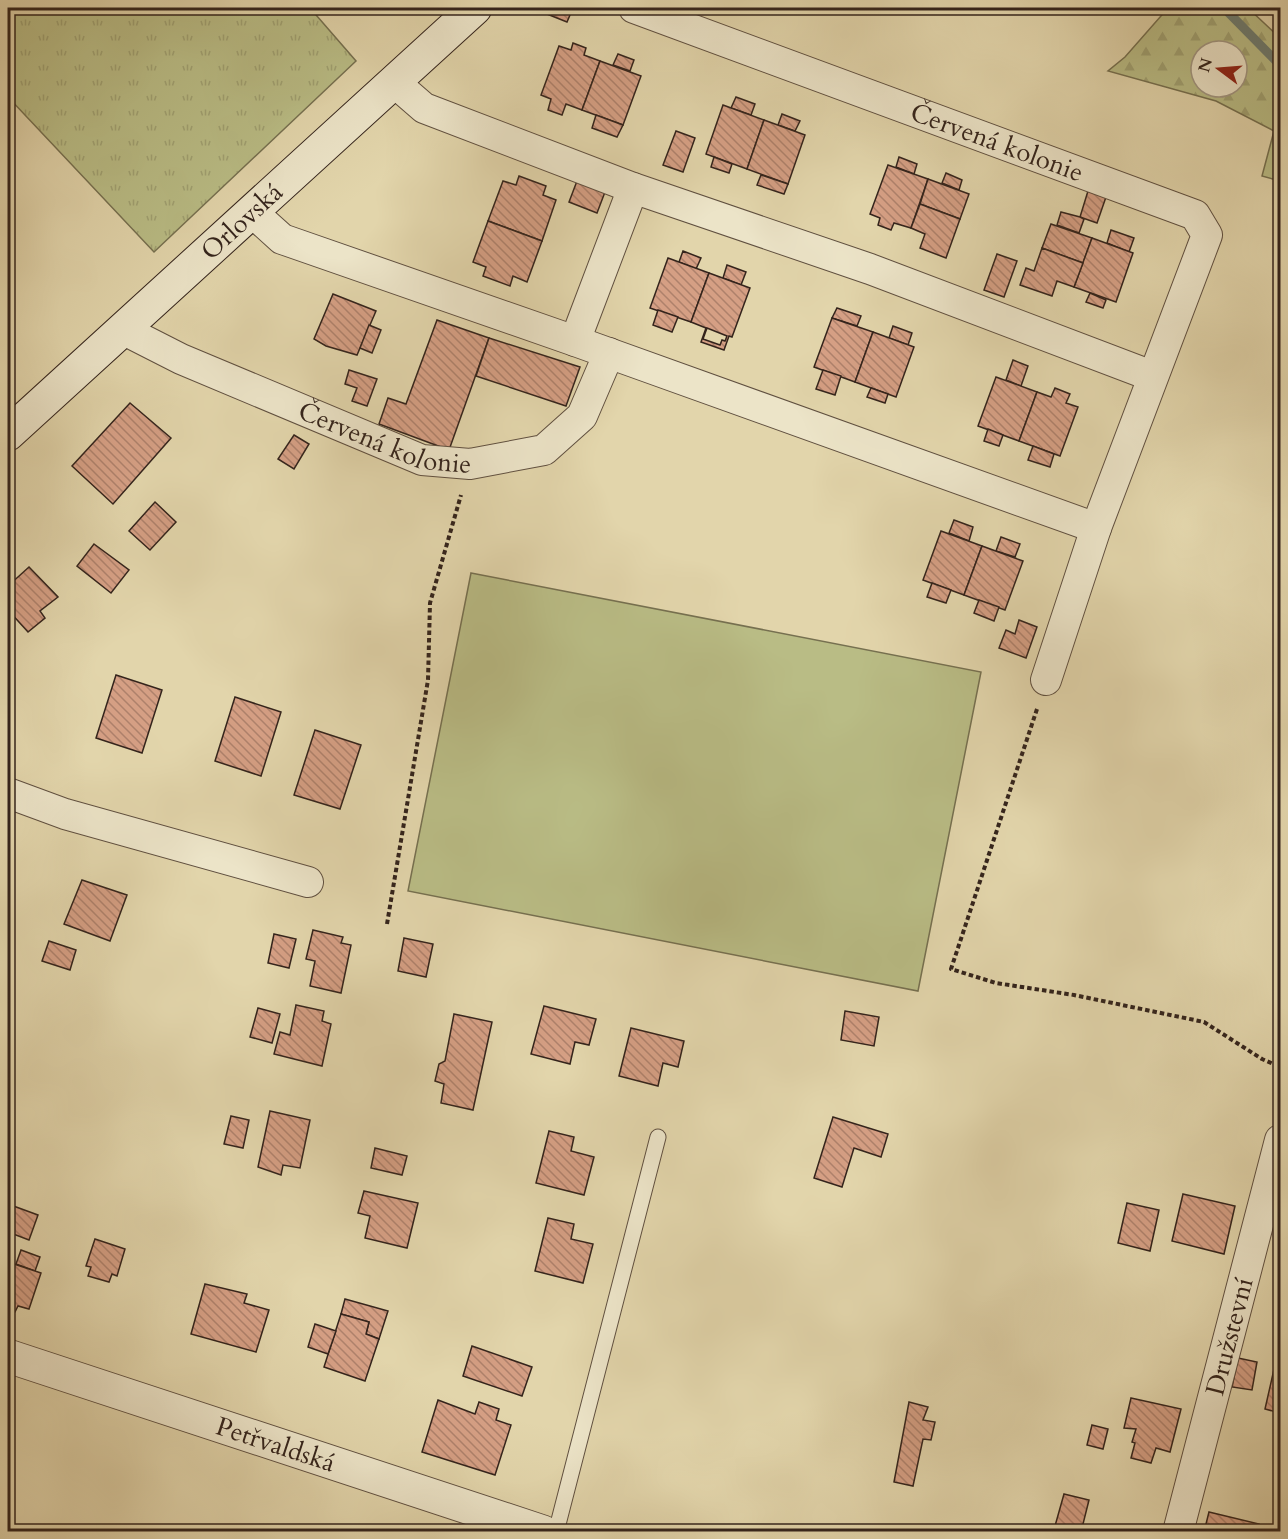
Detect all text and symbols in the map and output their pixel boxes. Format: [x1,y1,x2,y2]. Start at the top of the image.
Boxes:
north arrow [1189,39,1249,99]
text: N [1193,55,1218,75]
street label: Červená kolonie [906,94,1088,190]
street label: Orlovská [193,175,290,268]
street label: Červená kolonie [293,393,473,482]
street label: Družstevní [1197,1274,1261,1399]
street label: Petřvaldská [212,1408,340,1480]

